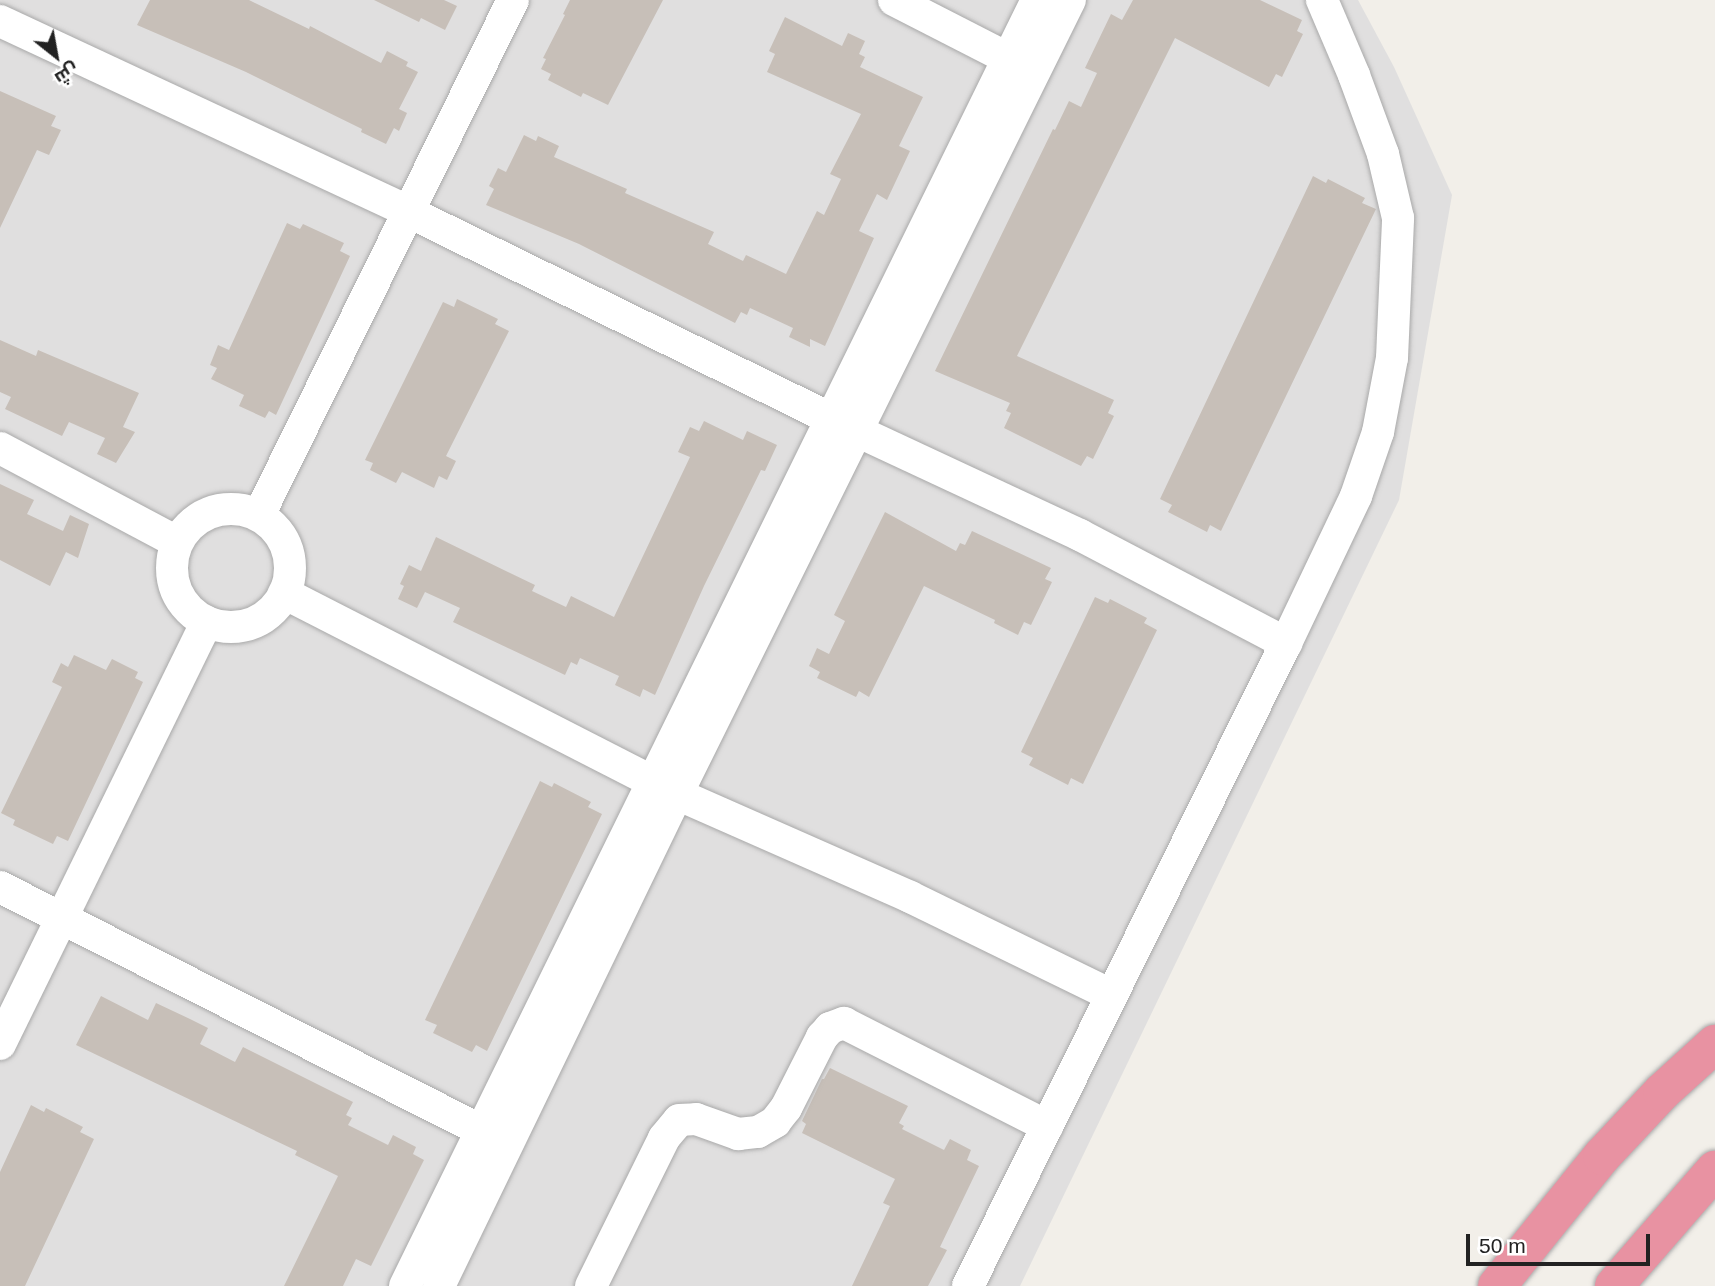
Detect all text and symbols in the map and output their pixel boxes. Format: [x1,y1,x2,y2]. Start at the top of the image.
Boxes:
north arrow [21,21,91,91]
text: ش [51,59,83,90]
scale bar [1470,1220,1654,1264]
text: 50 m [1479,1234,1526,1257]

